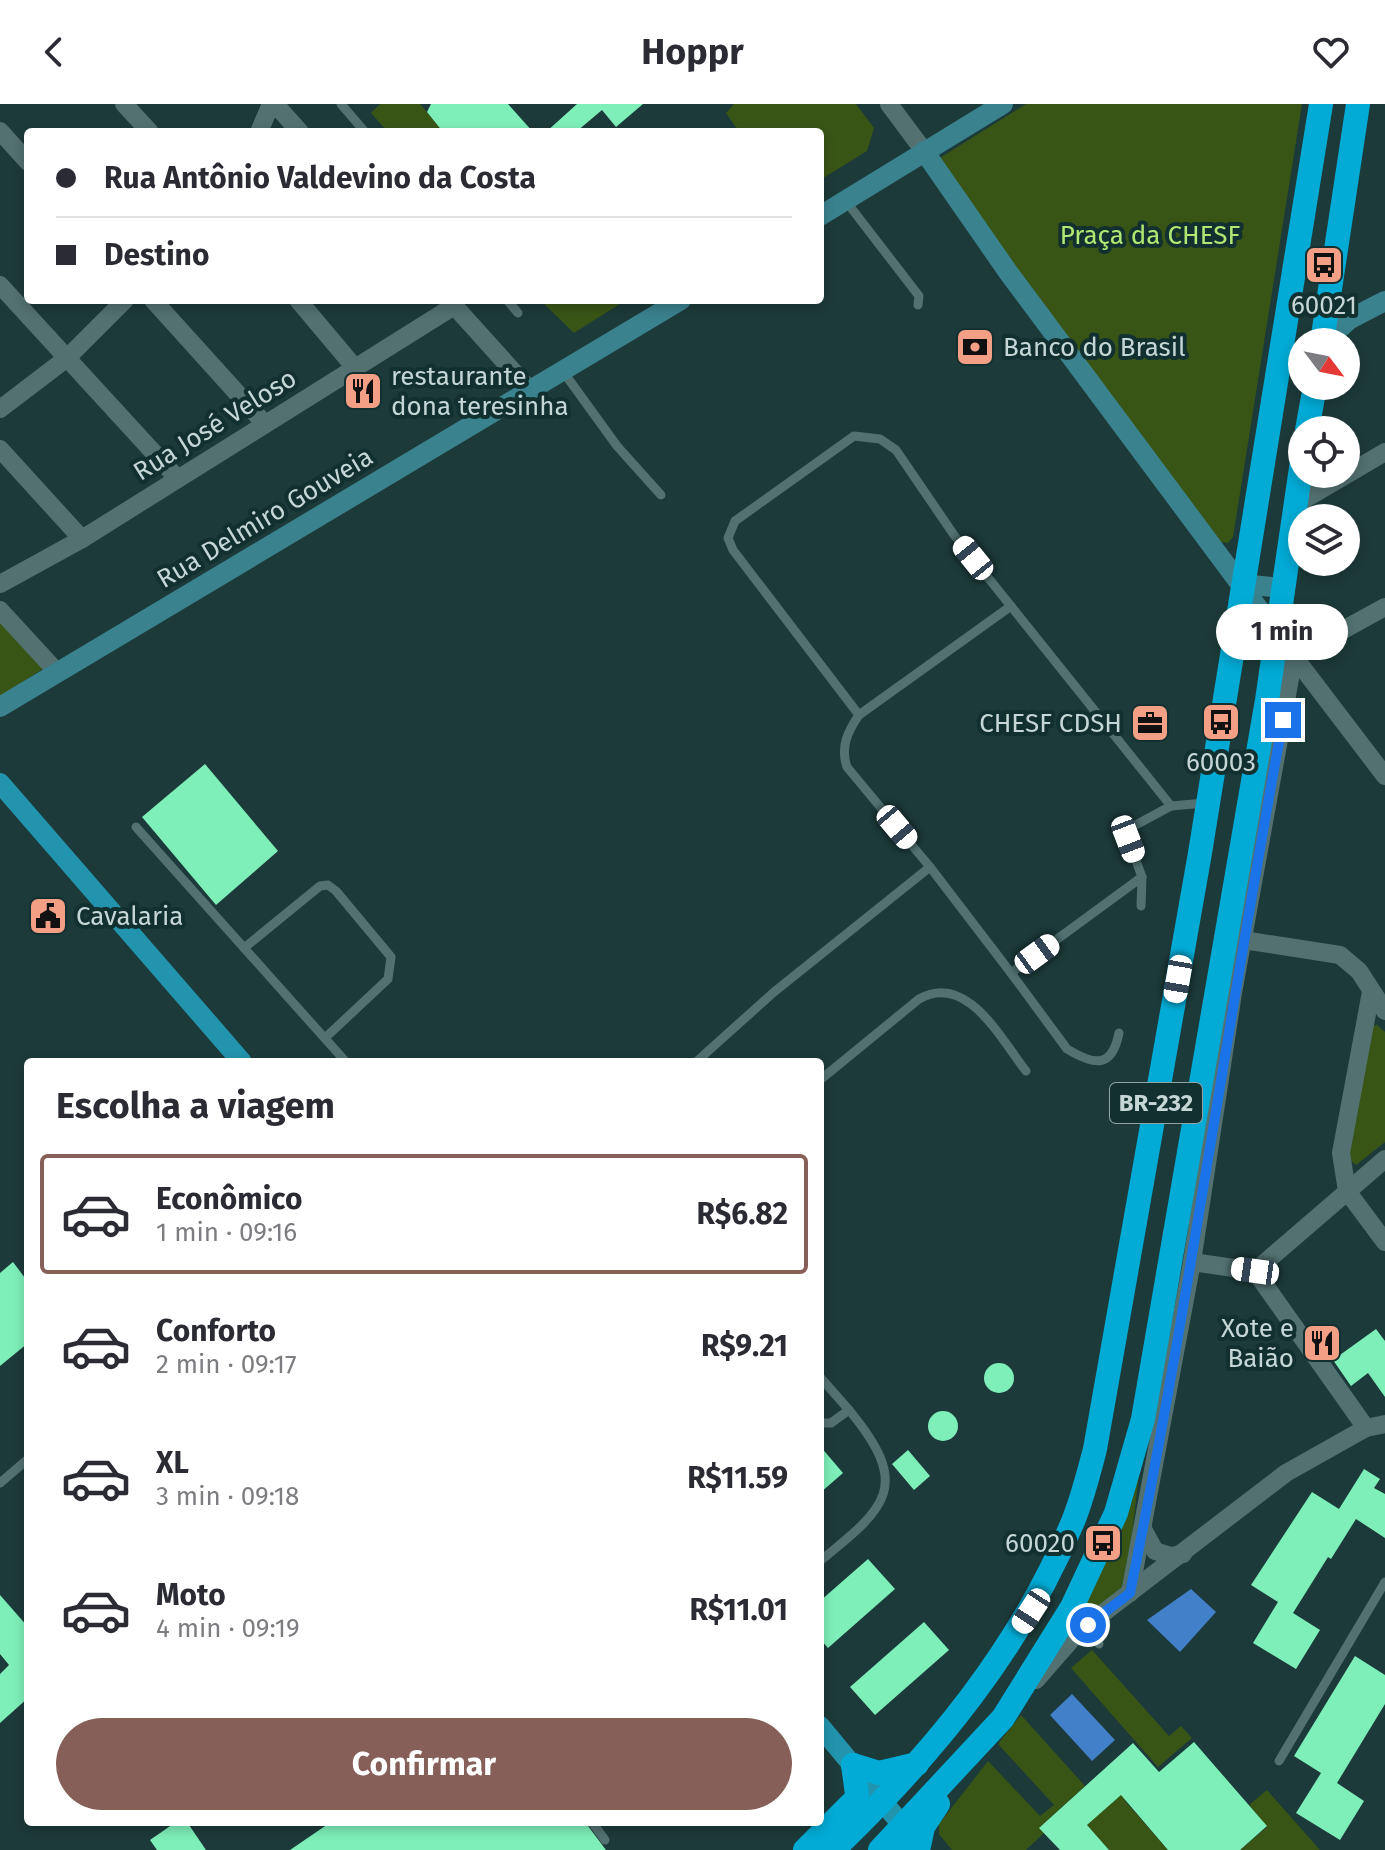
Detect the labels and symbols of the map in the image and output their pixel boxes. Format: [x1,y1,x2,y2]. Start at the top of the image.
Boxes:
park label: Praça da CHESF [1060,220,1240,251]
bus stop icon: 60021 [1303,244,1345,286]
place label: 60021 [1291,290,1357,321]
bank icon: Banco do Brasil [954,326,996,368]
north arrow [1288,328,1360,400]
place label: Banco do Brasil [1003,332,1186,363]
place label: restaurante dona teresinha [391,361,569,422]
street label: Rua José Veloso [128,363,302,487]
restaurant icon: restaurante dona teresinha [342,370,384,412]
street label: Rua Delmiro Gouveia [151,441,379,595]
car [949,532,997,584]
callout: 1 min [1217,604,1349,660]
bus stop icon: 60003 [1200,701,1242,743]
office icon: CHESF CDSH [1129,702,1171,744]
route end [1265,702,1301,738]
place label: CHESF CDSH [979,708,1122,739]
place label: 60003 [1186,747,1256,778]
car [872,801,922,853]
car [1108,812,1148,866]
public building icon: Cavalaria [27,895,69,937]
place label: Cavalaria [76,901,183,932]
car [1011,930,1063,978]
car [1162,953,1194,1005]
road number: BR-232 [1110,1083,1202,1123]
car [1230,1256,1280,1286]
place label: Xote e Baião [1221,1313,1294,1374]
restaurant icon: Xote e Baião [1301,1322,1343,1364]
bus stop icon: 60020 [1082,1522,1124,1564]
place label: 60020 [1005,1528,1075,1559]
car [1008,1584,1054,1638]
route start [1070,1607,1106,1643]

